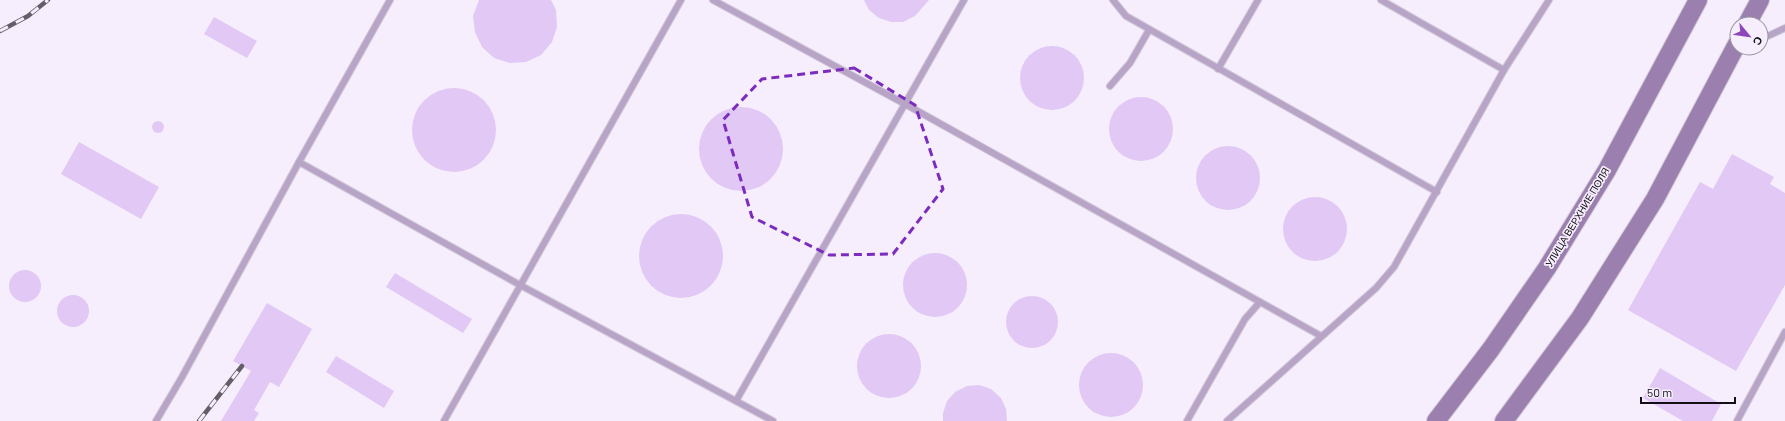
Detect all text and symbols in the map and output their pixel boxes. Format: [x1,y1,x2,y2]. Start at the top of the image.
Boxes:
north arrow [1729,16,1769,56]
text: С [1751,34,1766,48]
street label: УЛИЦА ВЕРХНИЕ ПОЛЯ [1543,165,1611,269]
scale bar [1641,379,1735,405]
text: 50 m [1647,385,1672,399]

